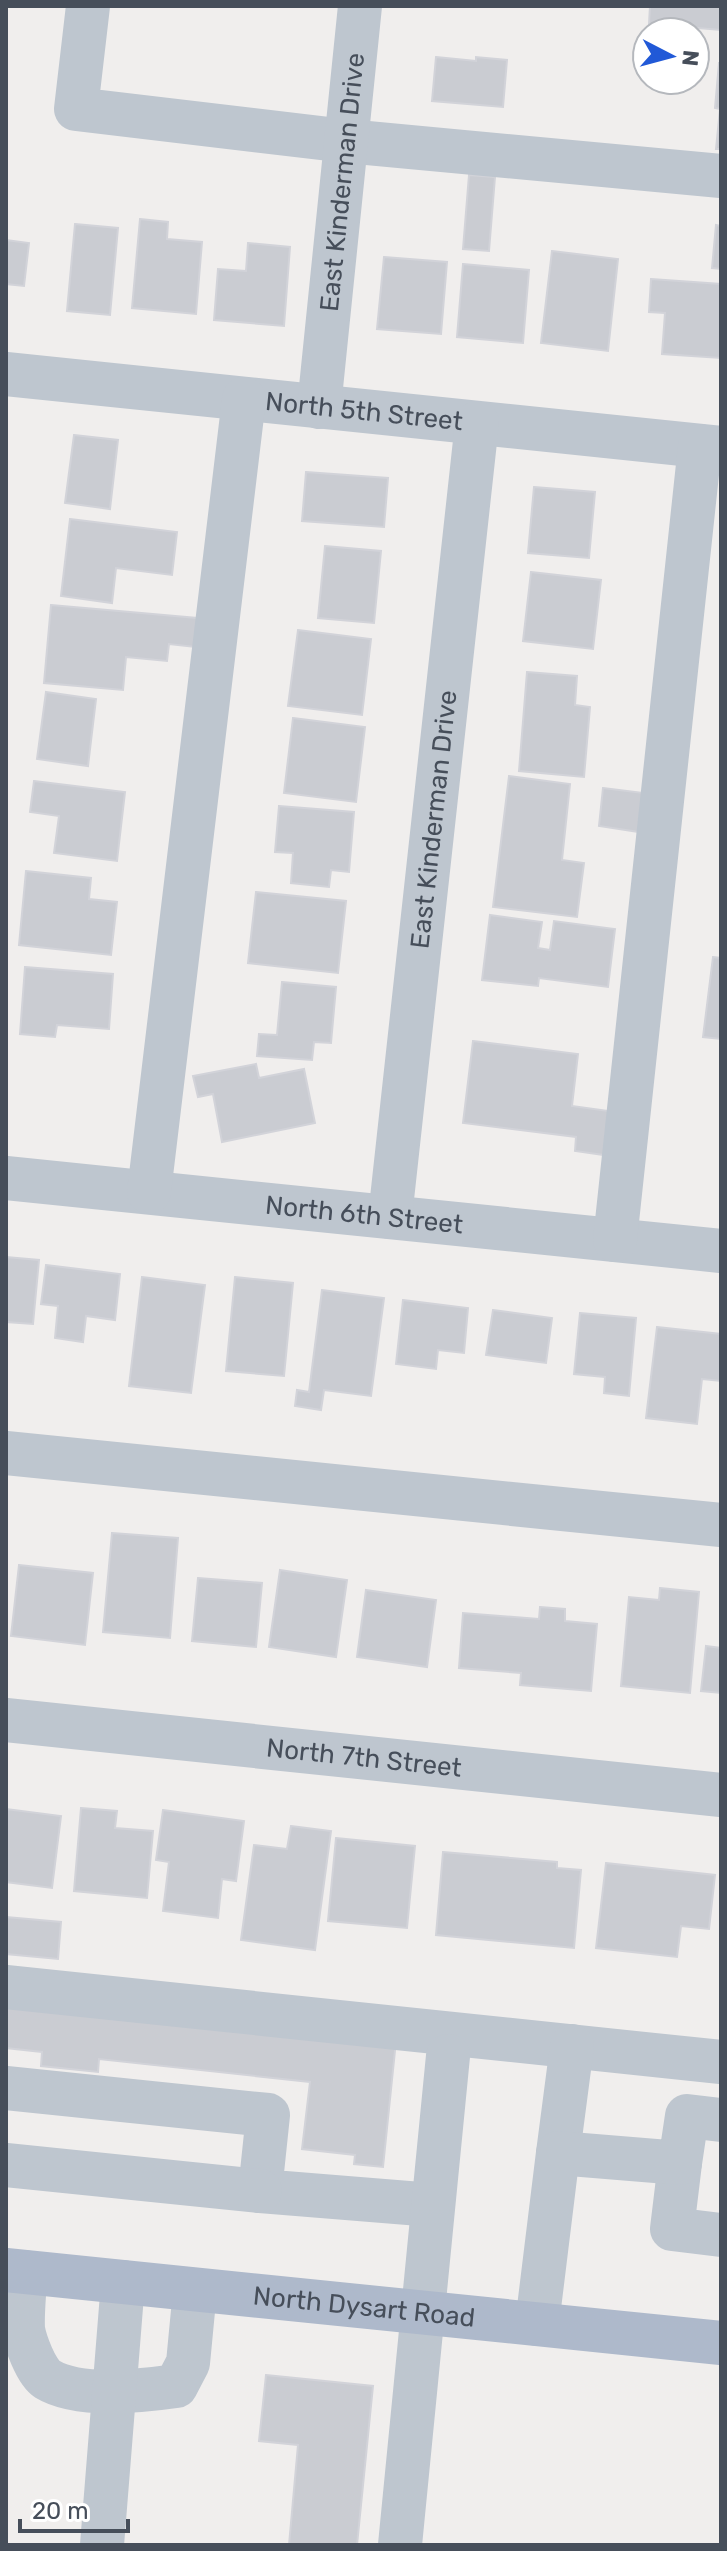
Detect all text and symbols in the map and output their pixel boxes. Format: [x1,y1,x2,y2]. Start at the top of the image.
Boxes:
north arrow [631,16,711,96]
text: N [676,49,705,67]
street label: East Kinderman Drive [313,51,371,313]
street label: North 5th Street [264,385,464,437]
street label: East Kinderman Drive [404,689,463,950]
street label: North 6th Street [264,1189,464,1240]
street label: North 7th Street [265,1732,463,1783]
street label: North Dysart Road [252,2280,477,2333]
scale bar [20,2483,128,2533]
text: 20 m [32,2497,89,2525]

